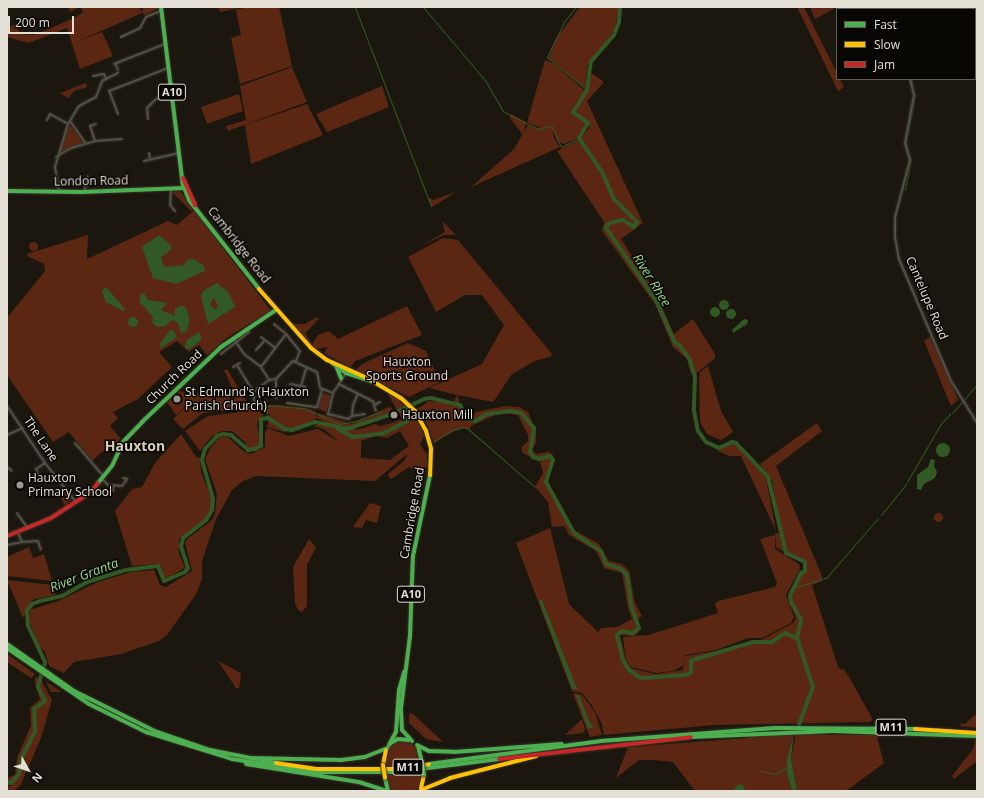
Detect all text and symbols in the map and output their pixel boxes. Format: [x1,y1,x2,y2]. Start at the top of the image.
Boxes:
scale bar [10,8,76,34]
legend [836,8,976,80]
text: 200 m [15,14,50,31]
text: Fast [874,16,897,33]
text: Slow [874,36,900,53]
text: Jam [874,56,895,73]
road number: A10 [157,83,187,101]
street label: London Road [54,173,128,189]
street label: Cambridge Road [205,204,273,286]
water label: River Rhee [630,251,674,309]
street label: Cantelupe Road [903,254,951,342]
street label: Church Road [143,347,205,407]
park label: Hauxton Sports Ground [366,355,448,383]
place label: St Edmund's (Hauxton Parish Church) [185,385,309,413]
marker: St Edmund's (Hauxton Parish Church) [172,394,182,404]
place label: Hauxton Mill [402,408,473,422]
marker: Hauxton Mill [389,410,399,420]
street label: The Lane [21,414,61,464]
district label: Hauxton [105,438,165,454]
street label: Cambridge Road [397,466,427,560]
place label: Hauxton Primary School [28,471,112,499]
marker: Hauxton Primary School [15,480,25,490]
water label: River Granta [48,555,120,595]
road number: A10 [396,585,426,603]
road number: M11 [875,718,907,736]
north arrow [8,750,48,790]
road number: M11 [392,758,424,776]
text: N [29,770,46,786]

